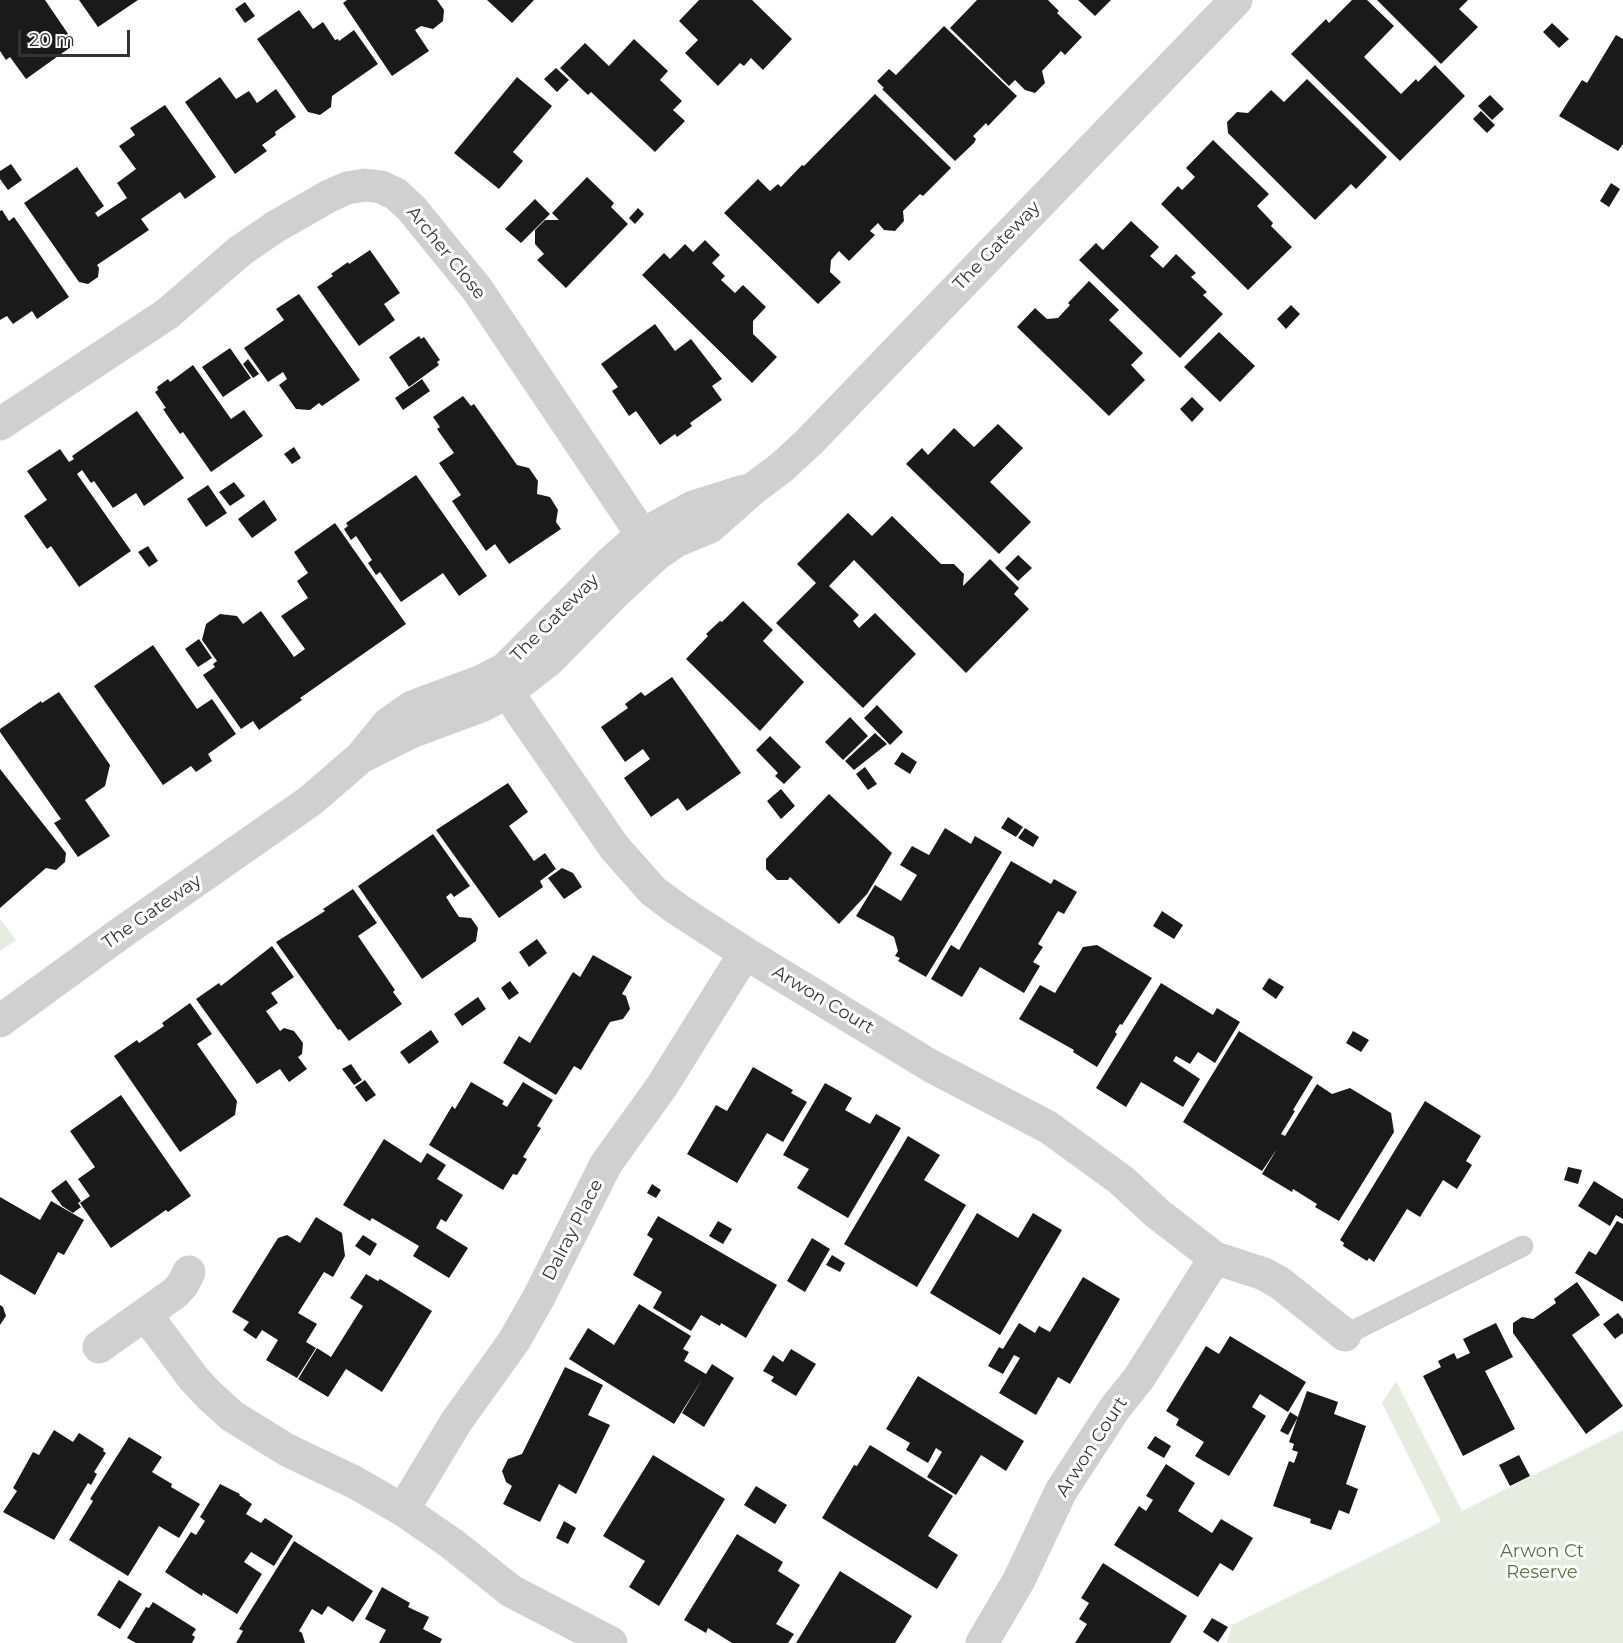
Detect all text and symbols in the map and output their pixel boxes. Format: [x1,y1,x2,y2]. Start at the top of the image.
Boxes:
scale bar [21,18,134,56]
text: 20 m [29,29,75,51]
street label: The Gateway [949,197,1045,295]
street label: Archer Close [402,202,490,304]
street label: The Gateway [506,569,604,667]
street label: The Gateway [98,870,206,954]
street label: Arwon Court [768,961,878,1039]
street label: Dalray Place [538,1176,608,1284]
street label: Arwon Court [1052,1393,1132,1501]
park label: Arwon Ct Reserve [1500,1541,1584,1584]

